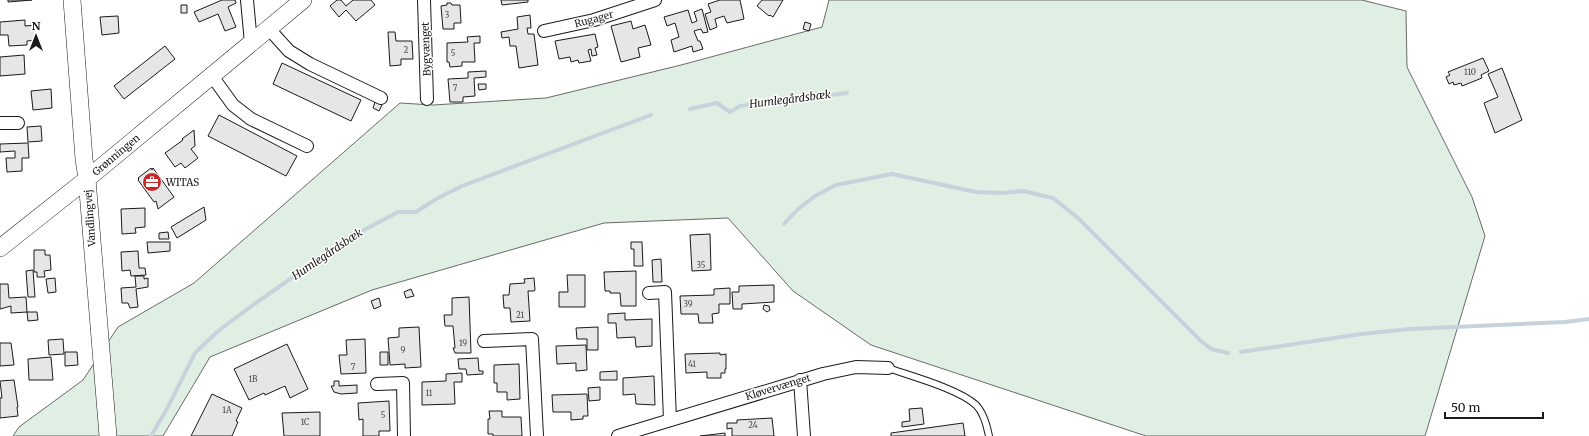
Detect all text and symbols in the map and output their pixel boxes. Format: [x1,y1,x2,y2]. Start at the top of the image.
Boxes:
street label: Rugager [573,7,615,30]
house number: 3 [445,10,450,20]
north arrow [16,16,56,56]
text: N [32,19,41,33]
street label: Bygvænget [419,22,433,76]
house number: 2 [404,45,409,55]
house number: 5 [451,48,456,58]
house number: 110 [1464,67,1476,77]
house number: 7 [453,83,458,93]
water label: Humlegårdsbæk [748,87,831,111]
street label: Grønningen [90,131,143,179]
office icon: WITAS [141,171,163,193]
place label: WITAS [165,176,199,189]
street label: Vandlingvej [82,189,99,248]
water label: Humlegårdsbæk [288,225,365,283]
house number: 35 [697,260,706,270]
house number: 39 [683,299,693,309]
house number: 21 [516,310,524,320]
house number: 19 [459,338,467,348]
house number: 9 [401,345,406,355]
house number: 41 [688,359,696,369]
house number: 7 [351,362,356,372]
street label: Kløvervænget [744,371,812,403]
house number: 1B [249,374,258,384]
house number: 11 [426,388,433,398]
scale bar [1445,394,1543,420]
text: 50 m [1451,400,1480,415]
house number: 1A [222,405,232,415]
house number: 5 [381,410,386,420]
house number: 1C [301,417,309,427]
house number: 24 [748,420,758,430]

